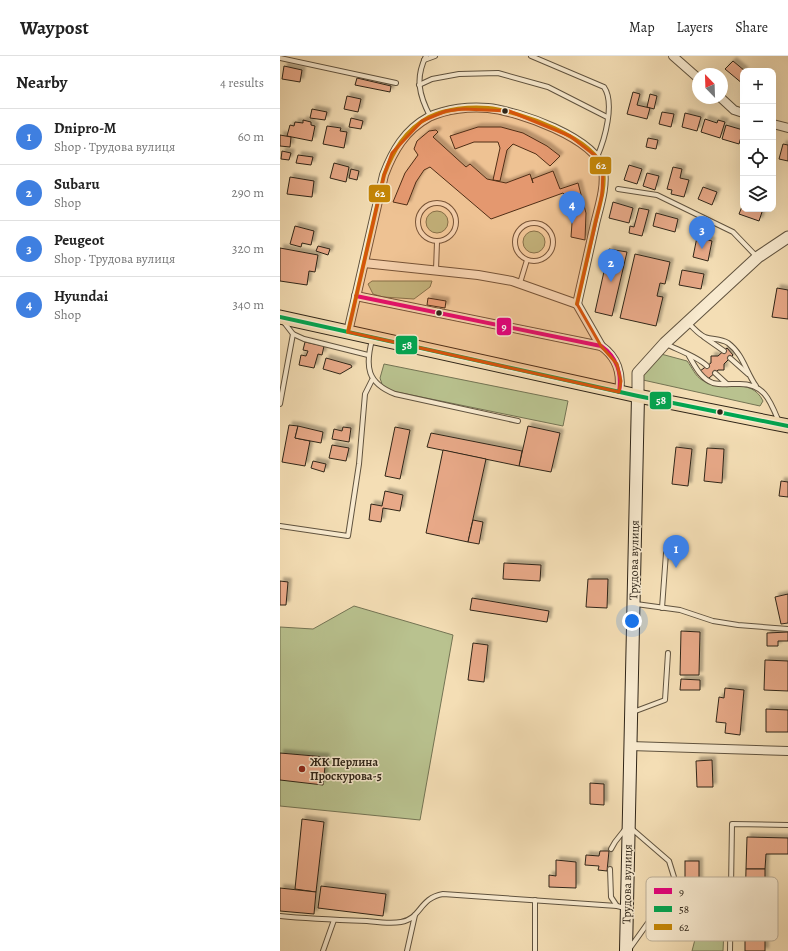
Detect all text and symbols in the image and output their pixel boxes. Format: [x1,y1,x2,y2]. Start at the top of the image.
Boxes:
text: Waypost [20,15,89,41]
text: Map [629,18,655,37]
text: Layers [677,18,713,37]
text: Share [735,18,768,37]
north arrow [692,68,728,104]
map controls [740,68,776,212]
button: + [740,68,776,104]
text: Nearby [16,71,67,94]
text: 4 results [220,74,264,91]
button: − [740,104,776,140]
unlabelled marker [500,106,510,116]
text: Dnipro-M [54,118,116,138]
text: 1 [27,128,31,145]
text: 60 m [238,128,264,145]
text: Shop · Трудова вулиця [54,138,175,155]
button: locate [740,140,776,176]
line badge: 62 [589,156,612,175]
text: 62 [596,158,607,173]
text: Subaru [54,174,100,194]
button: layers [740,176,776,212]
text: 2 [26,184,32,201]
text: 290 m [232,184,264,201]
line badge: 62 [368,184,391,203]
text: 62 [375,186,386,201]
pin: 4 [559,191,585,224]
text: Shop [54,194,81,211]
pin: 3 [689,216,715,249]
text: Peugeot [54,230,105,250]
text: 3 [26,240,32,257]
text: 320 m [232,240,264,257]
pin: 2 [598,249,624,282]
text: Shop · Трудова вулиця [54,250,175,267]
text: Hyundai [54,286,108,306]
text: 4 [26,296,32,313]
text: 340 m [232,296,264,313]
text: Shop [54,306,81,323]
unlabelled marker [434,308,444,318]
line badge: 9 [496,317,512,336]
text: 9 [501,319,507,334]
line badge: 58 [395,335,418,355]
text: 58 [402,338,412,353]
line badge: 58 [649,391,672,410]
text: 58 [656,393,666,408]
unlabelled marker [715,407,725,417]
street label: Трудова вулиця [625,520,643,600]
pin: 1 [663,535,689,568]
your location [622,611,642,631]
place label: ЖК Перлина Проскурова-5 [310,754,382,784]
marker: ЖК Перлина Проскурова-5 [297,764,307,774]
street label: Трудова вулиця [618,844,636,924]
legend [646,877,778,941]
text: 9 [679,884,684,899]
text: 58 [679,902,689,917]
text: 62 [679,920,689,935]

